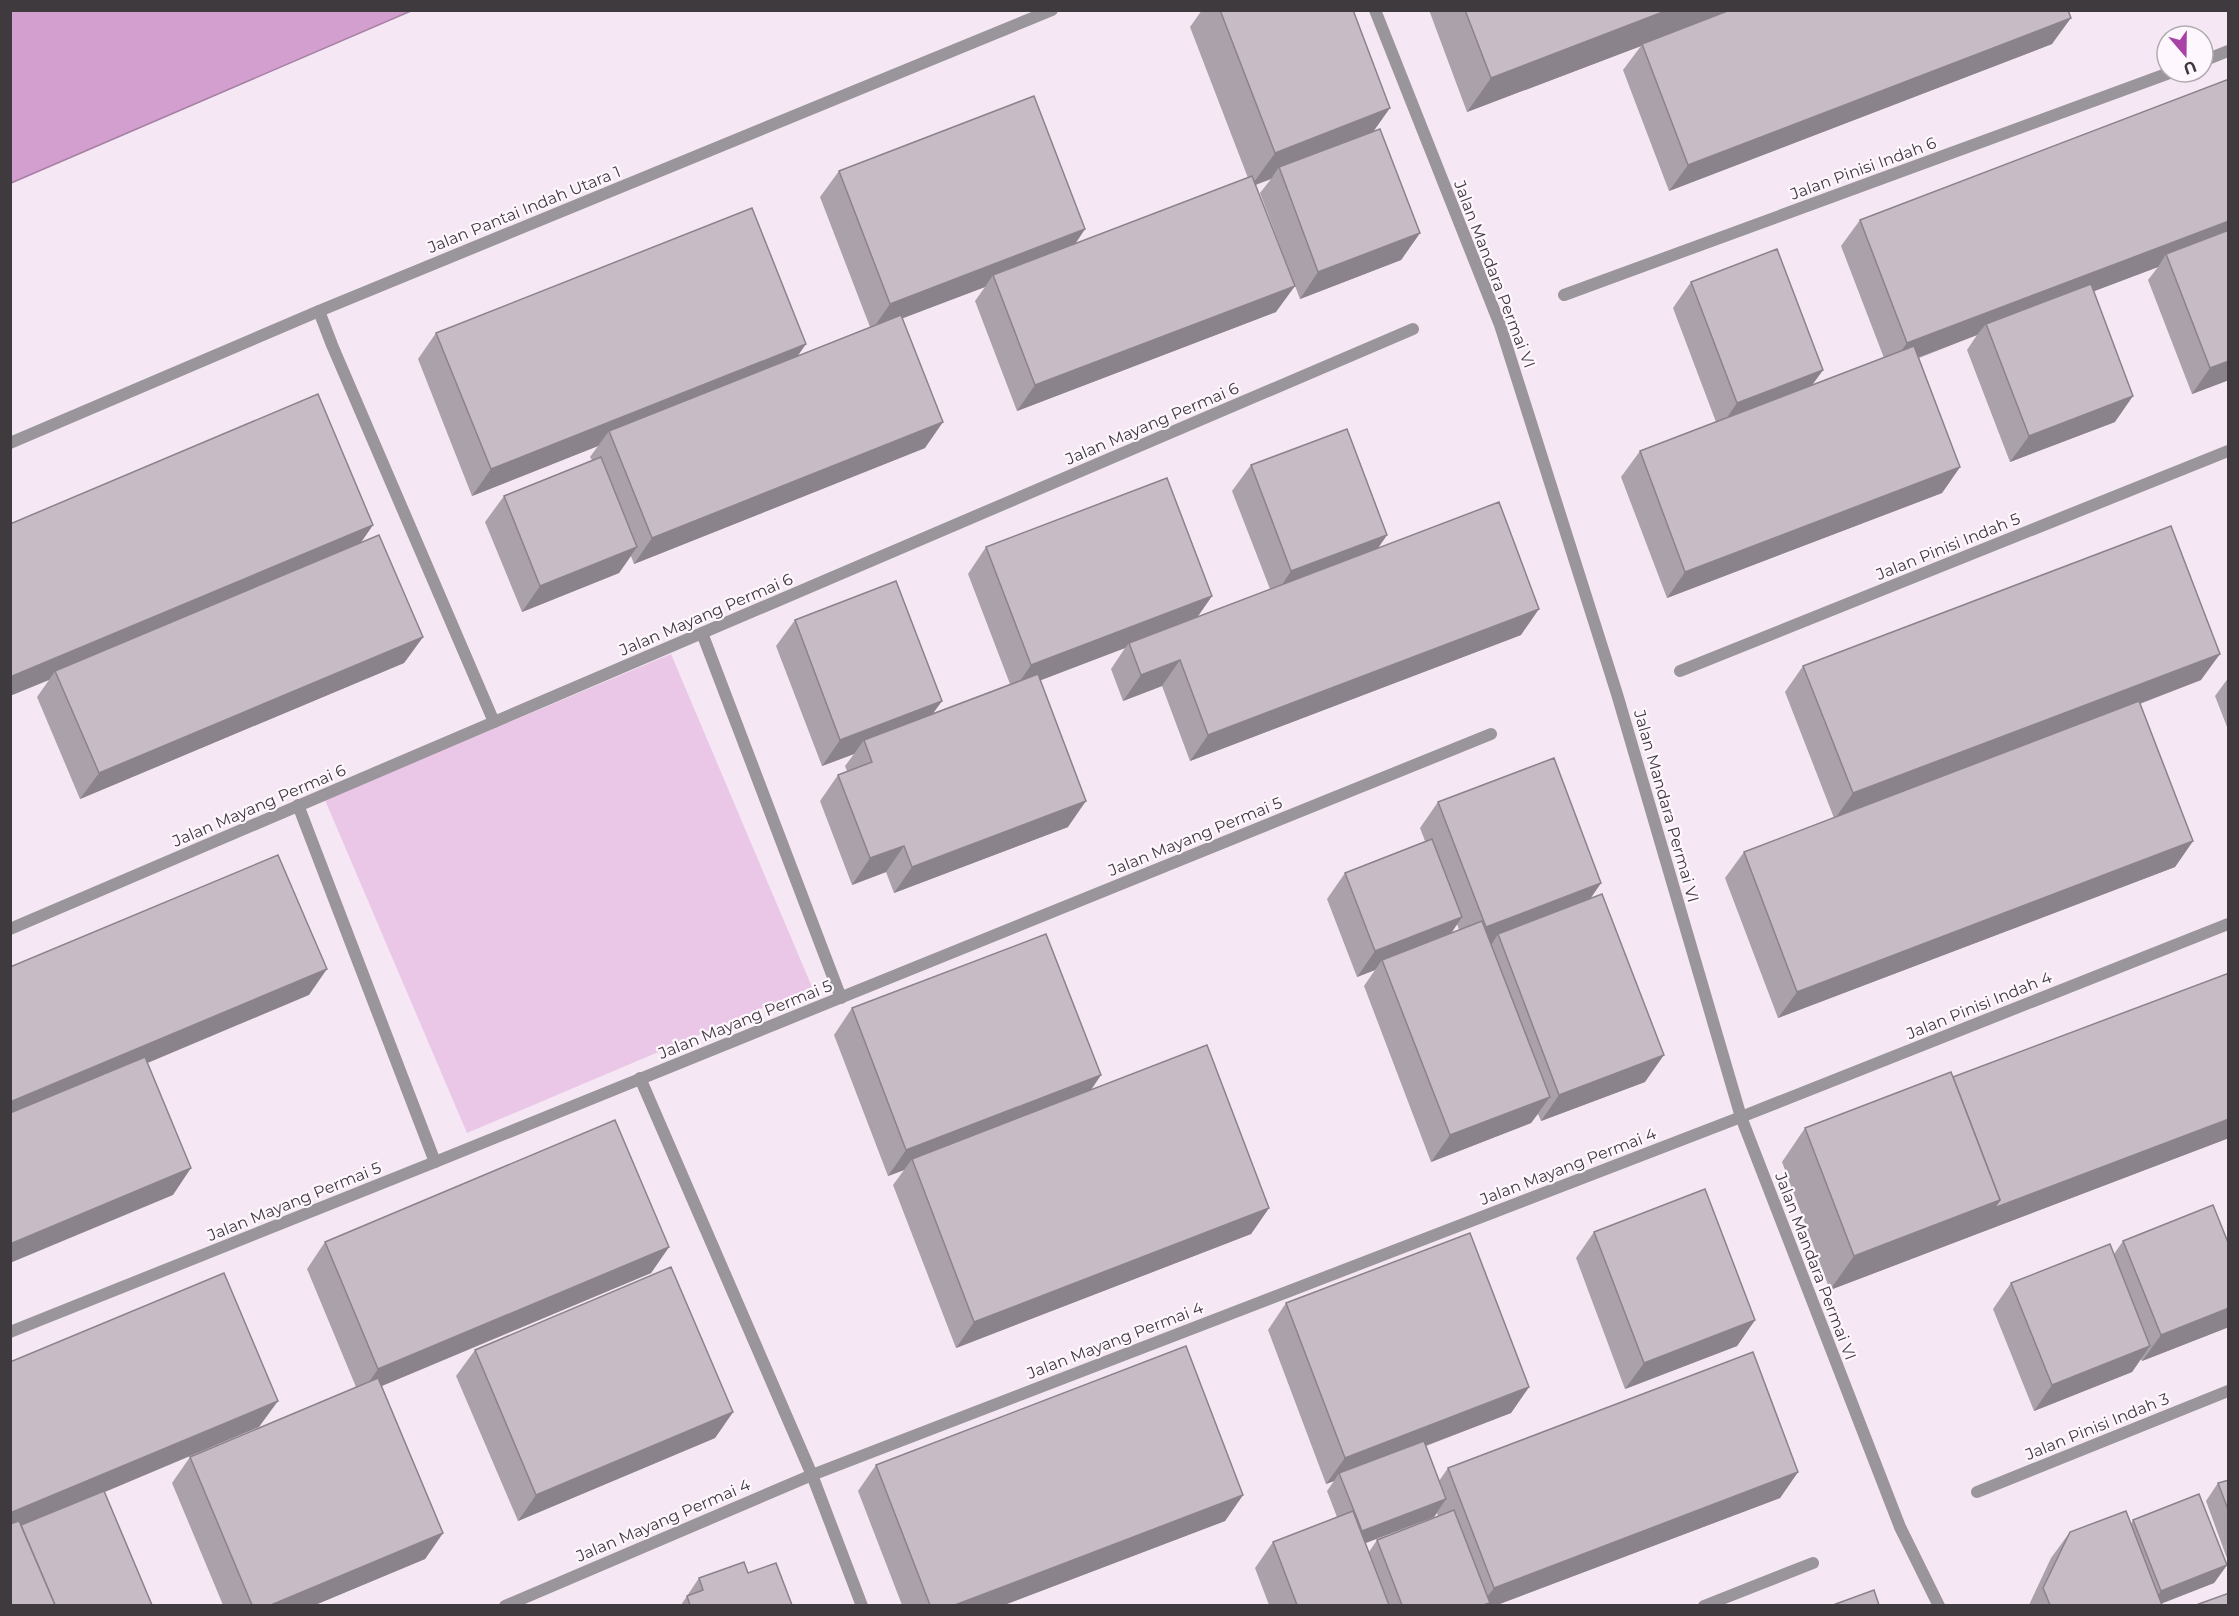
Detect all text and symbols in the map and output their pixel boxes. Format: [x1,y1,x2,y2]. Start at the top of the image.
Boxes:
north arrow [2155,24,2215,84]
text: U [2181,57,2199,79]
street label: Jalan Pinisi Indah 6 [1787,133,1939,204]
street label: Jalan Pantai Indah Utara 1 [424,162,623,257]
street label: Jalan Mandara Permai VI [1450,177,1539,371]
street label: Jalan Mayang Permai 6 [1062,378,1242,469]
street label: Jalan Pinisi Indah 5 [1873,509,2023,584]
street label: Jalan Mayang Permai 6 [616,569,796,660]
street label: Jalan Mandara Permai VI [1630,707,1703,905]
street label: Jalan Mayang Permai 6 [169,760,349,851]
street label: Jalan Mayang Permai 5 [1105,793,1285,880]
street label: Jalan Pinisi Indah 4 [1903,967,2055,1044]
street label: Jalan Mayang Permai 5 [655,976,835,1063]
street label: Jalan Mayang Permai 4 [1476,1124,1659,1209]
street label: Jalan Mayang Permai 5 [204,1158,384,1245]
street label: Jalan Mandara Permai VI [1771,1169,1860,1363]
street label: Jalan Mayang Permai 4 [1023,1298,1206,1383]
street label: Jalan Pinisi Indah 3 [2022,1389,2172,1464]
street label: Jalan Mayang Permai 4 [572,1475,753,1566]

